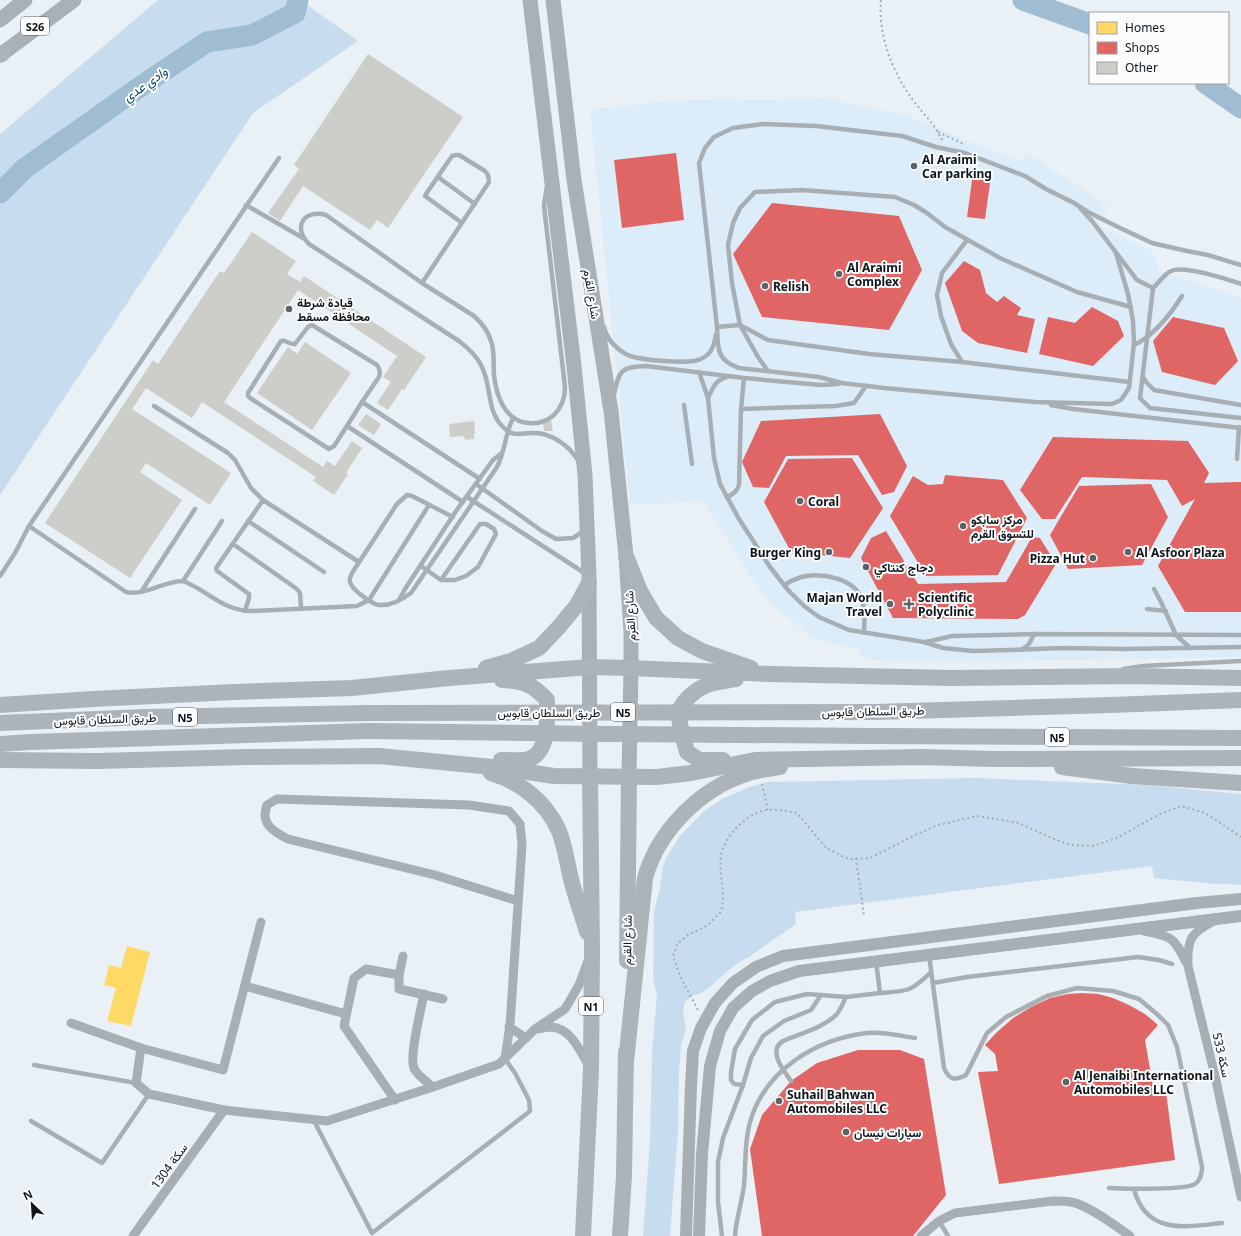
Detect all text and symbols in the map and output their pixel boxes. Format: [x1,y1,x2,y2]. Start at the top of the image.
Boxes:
legend [1089,12,1229,84]
road number: S26 [21,17,49,35]
text: Homes [1125,19,1165,36]
text: Shops [1125,39,1160,56]
text: Other [1125,59,1158,76]
water label: وادي عدي [119,62,172,107]
place label: Al Araimi Car parking [922,151,992,182]
marker: Al Araimi Car parking [909,161,919,171]
place label: Al Araimi Complex [847,259,902,290]
street label: شارع القرم [579,268,604,320]
marker: Al Araimi Complex [834,269,844,279]
place label: Relish [773,278,809,295]
marker: Relish [760,281,770,291]
place label: قيادة شرطة محافظة مسقط [297,294,371,325]
marker: قيادة شرطة محافظة مسقط [284,304,294,314]
place label: Coral [808,493,839,510]
marker: Coral [795,496,805,506]
place label: مركز سابكو للتسوق القرم [971,511,1034,542]
marker: مركز سابكو للتسوق القرم [958,521,968,531]
place label: Burger King [750,544,821,561]
place label: Al Asfoor Plaza [1136,544,1225,561]
marker: Burger King [824,547,834,557]
marker: Al Asfoor Plaza [1123,547,1133,557]
place label: Pizza Hut [1030,550,1085,567]
marker: Pizza Hut [1088,553,1098,563]
place label: دجاج كنتاكي [874,559,934,578]
marker: دجاج كنتاكي [861,562,871,572]
place label: Majan World Travel [806,589,882,620]
place label: Scientific Polyclinic [918,589,974,620]
street label: شارع القرم [620,590,641,642]
marker: Scientific Polyclinic [903,598,915,610]
marker: Majan World Travel [885,599,895,609]
street label: طريق السلطان قابوس [821,702,925,720]
road number: N5 [611,703,635,721]
street label: طريق السلطان قابوس [498,704,601,721]
road number: N5 [173,708,197,726]
street label: طريق السلطان قابوس [53,709,157,729]
road number: N5 [1045,728,1069,746]
street label: شارع القرم [618,915,637,965]
road number: N1 [579,997,603,1015]
street label: سكة 533 [1209,1031,1235,1079]
place label: Al Jenaibi International Automobiles LLC [1074,1067,1213,1098]
marker: Al Jenaibi International Automobiles LLC [1061,1077,1071,1087]
place label: Suhail Bahwan Automobiles LLC [787,1086,887,1117]
marker: Suhail Bahwan Automobiles LLC [774,1096,784,1106]
place label: سيارات نيسان [854,1124,922,1141]
marker: سيارات نيسان [841,1127,851,1137]
street label: سكة 1304 [147,1140,191,1192]
north arrow [12,1184,52,1224]
text: N [20,1186,35,1203]

